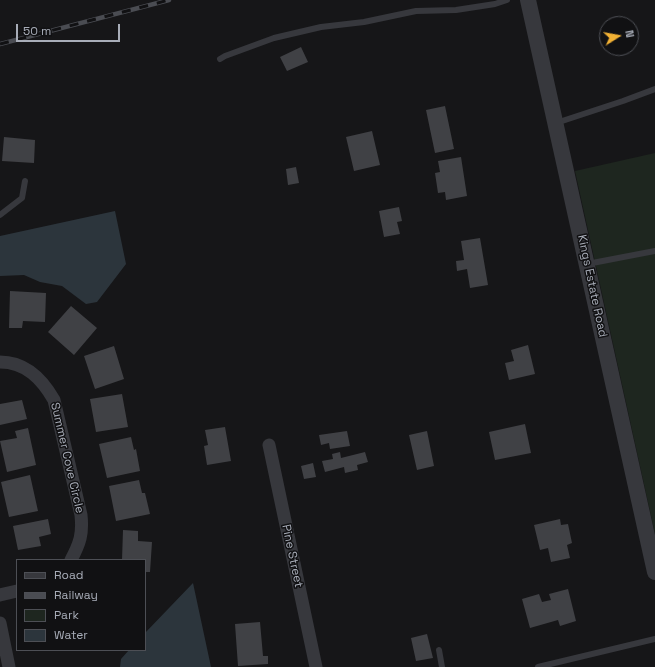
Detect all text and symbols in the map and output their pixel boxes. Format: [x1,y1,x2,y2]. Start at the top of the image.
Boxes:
scale bar [18,16,122,42]
north arrow [599,16,639,56]
text: 50 m [23,23,51,39]
text: N [622,29,637,39]
street label: Kings Estate Road [574,233,610,339]
street label: Summer Cove Circle [47,401,87,515]
street label: Pine Street [278,523,306,589]
legend [16,559,146,651]
text: Road [54,567,83,583]
text: Railway [54,587,98,603]
text: Park [54,607,79,623]
text: Water [54,627,88,643]

